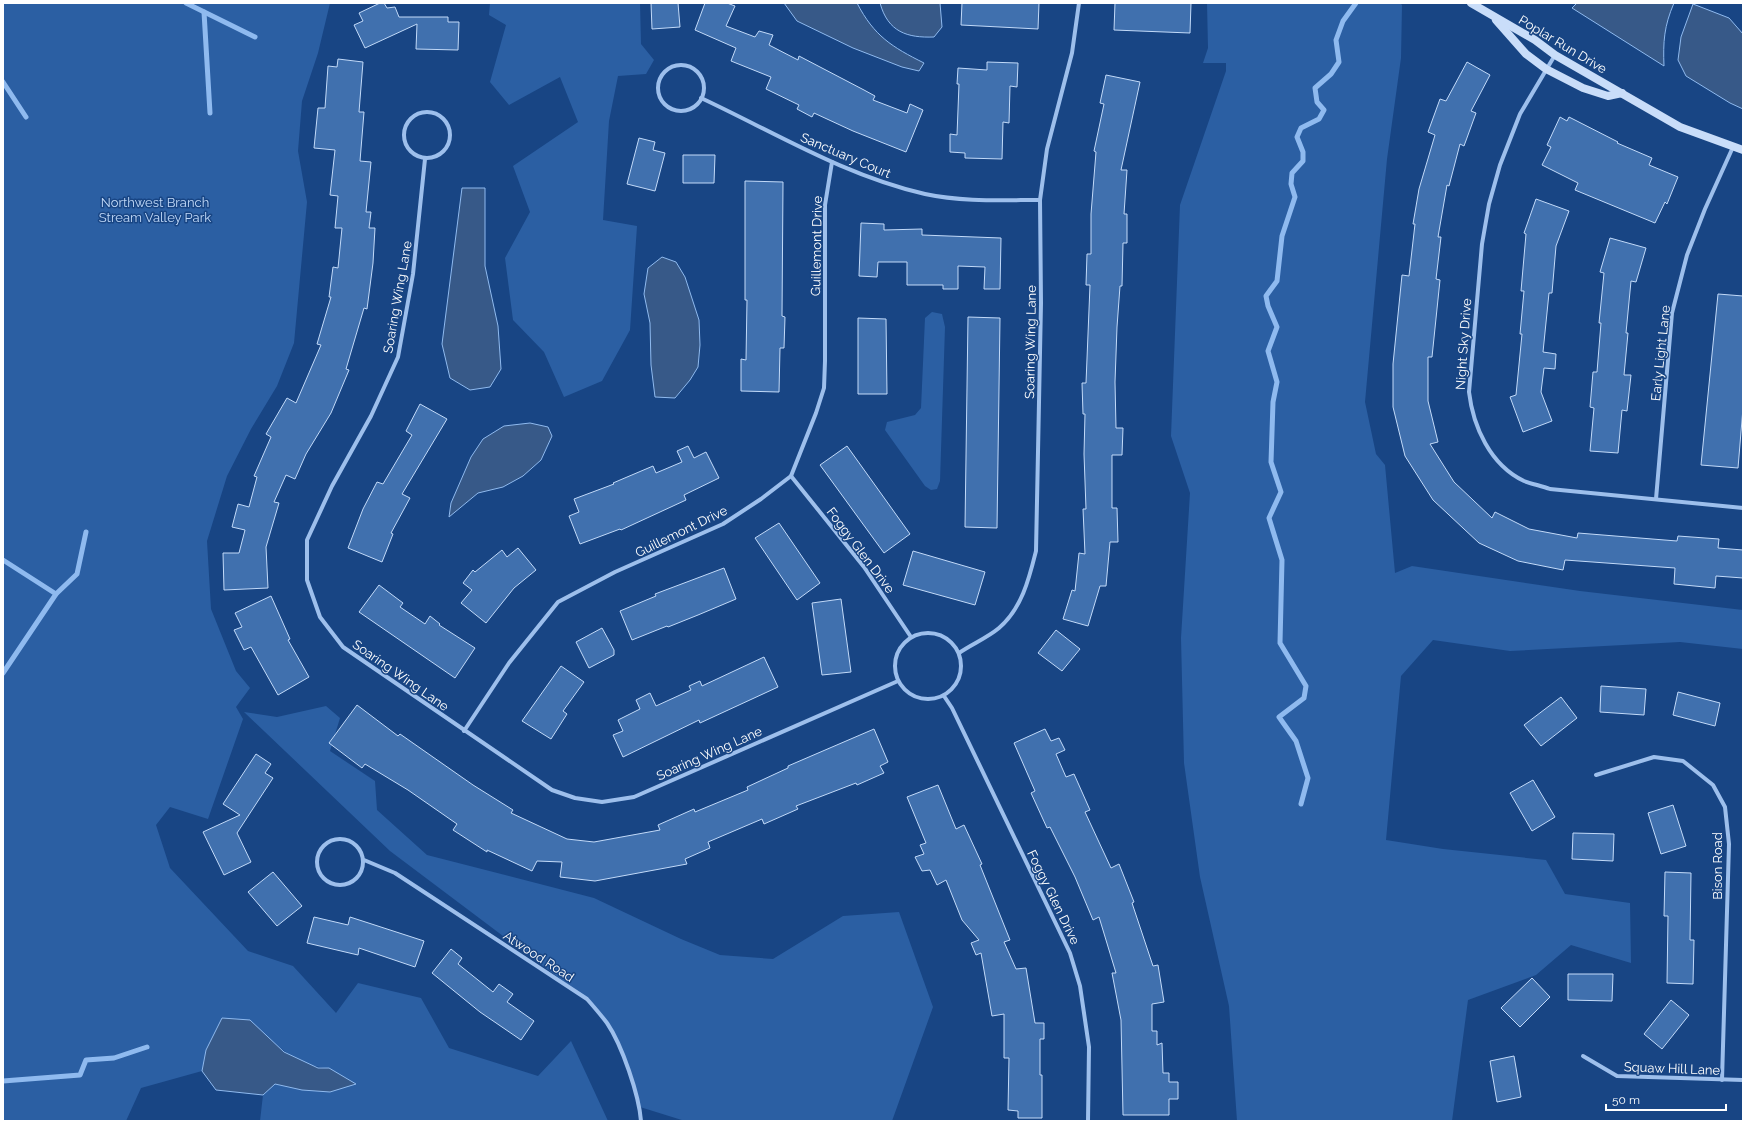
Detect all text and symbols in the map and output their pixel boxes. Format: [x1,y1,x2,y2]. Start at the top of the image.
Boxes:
street label: Poplar Run Drive [1516,12,1610,77]
street label: Sanctuary Court [798,130,894,182]
park label: Northwest Branch Stream Valley Park [99,195,211,225]
street label: Guillemont Drive [808,195,825,296]
street label: Soaring Wing Lane [380,239,415,354]
street label: Soaring Wing Lane [1022,285,1039,399]
street label: Night Sky Drive [1453,297,1474,390]
street label: Early Light Lane [1648,304,1673,402]
street label: Guillemont Drive [633,503,730,560]
street label: Foggy Glen Drive [823,504,898,596]
street label: Soaring Wing Lane [350,637,452,714]
street label: Soaring Wing Lane [654,723,765,783]
street label: Bison Road [1710,832,1725,900]
street label: Foggy Glen Drive [1024,847,1083,947]
street label: Atwood Road [501,928,577,985]
street label: Squaw Hill Lane [1624,1059,1721,1078]
scale bar [1606,1086,1726,1112]
text: 50 m [1612,1093,1640,1107]

